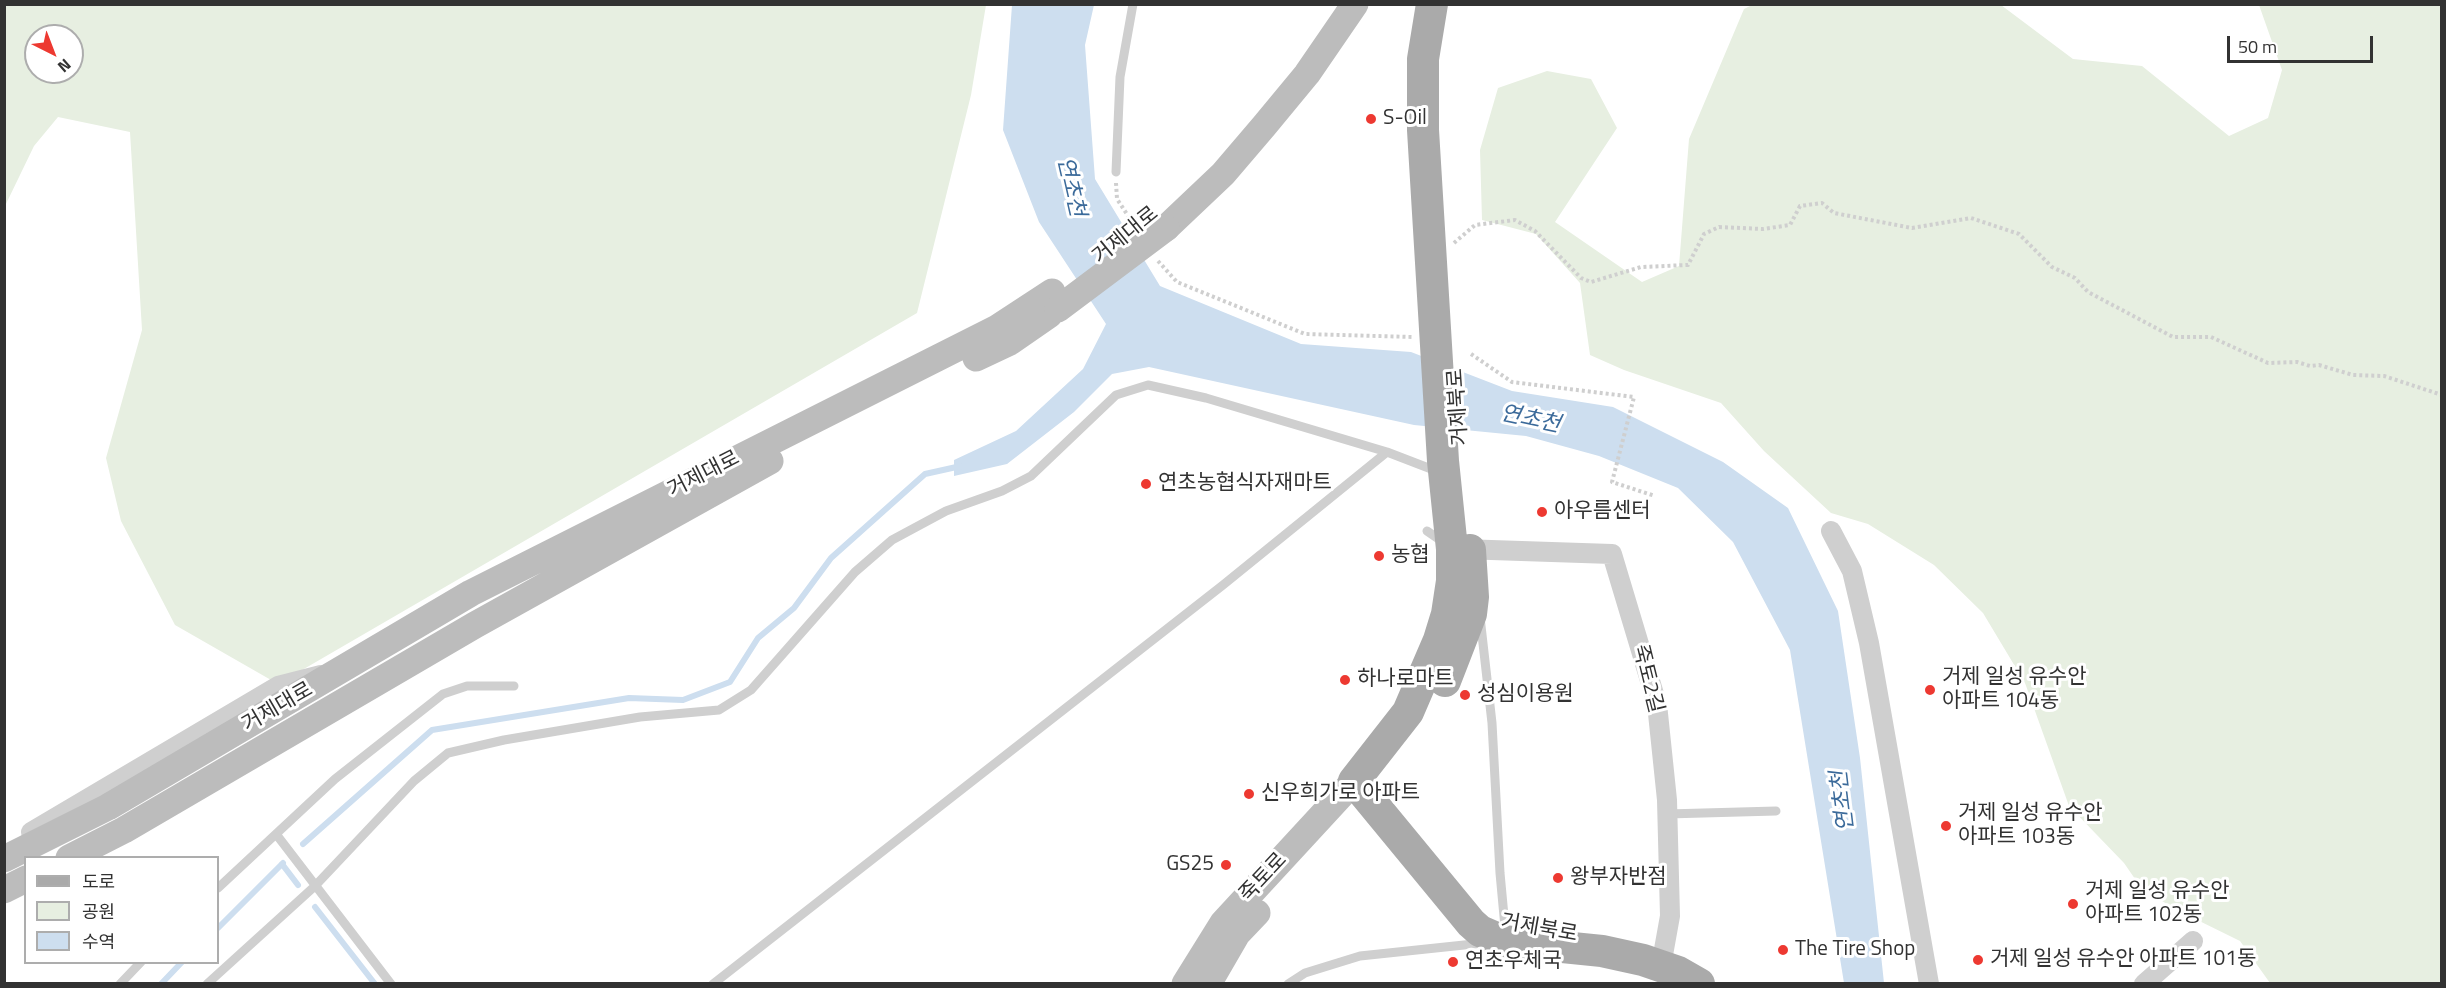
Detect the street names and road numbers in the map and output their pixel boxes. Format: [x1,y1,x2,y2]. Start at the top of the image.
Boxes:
street label: 거제대로 [1088,202,1164,270]
street label: 거제북로 [1444,368,1474,446]
street label: 거제대로 [664,446,744,504]
street label: 죽토2길 [1626,642,1668,716]
street label: 거제대로 [238,678,318,738]
street label: 죽토로 [1235,848,1293,908]
street label: 거제북로 [1499,910,1579,948]

